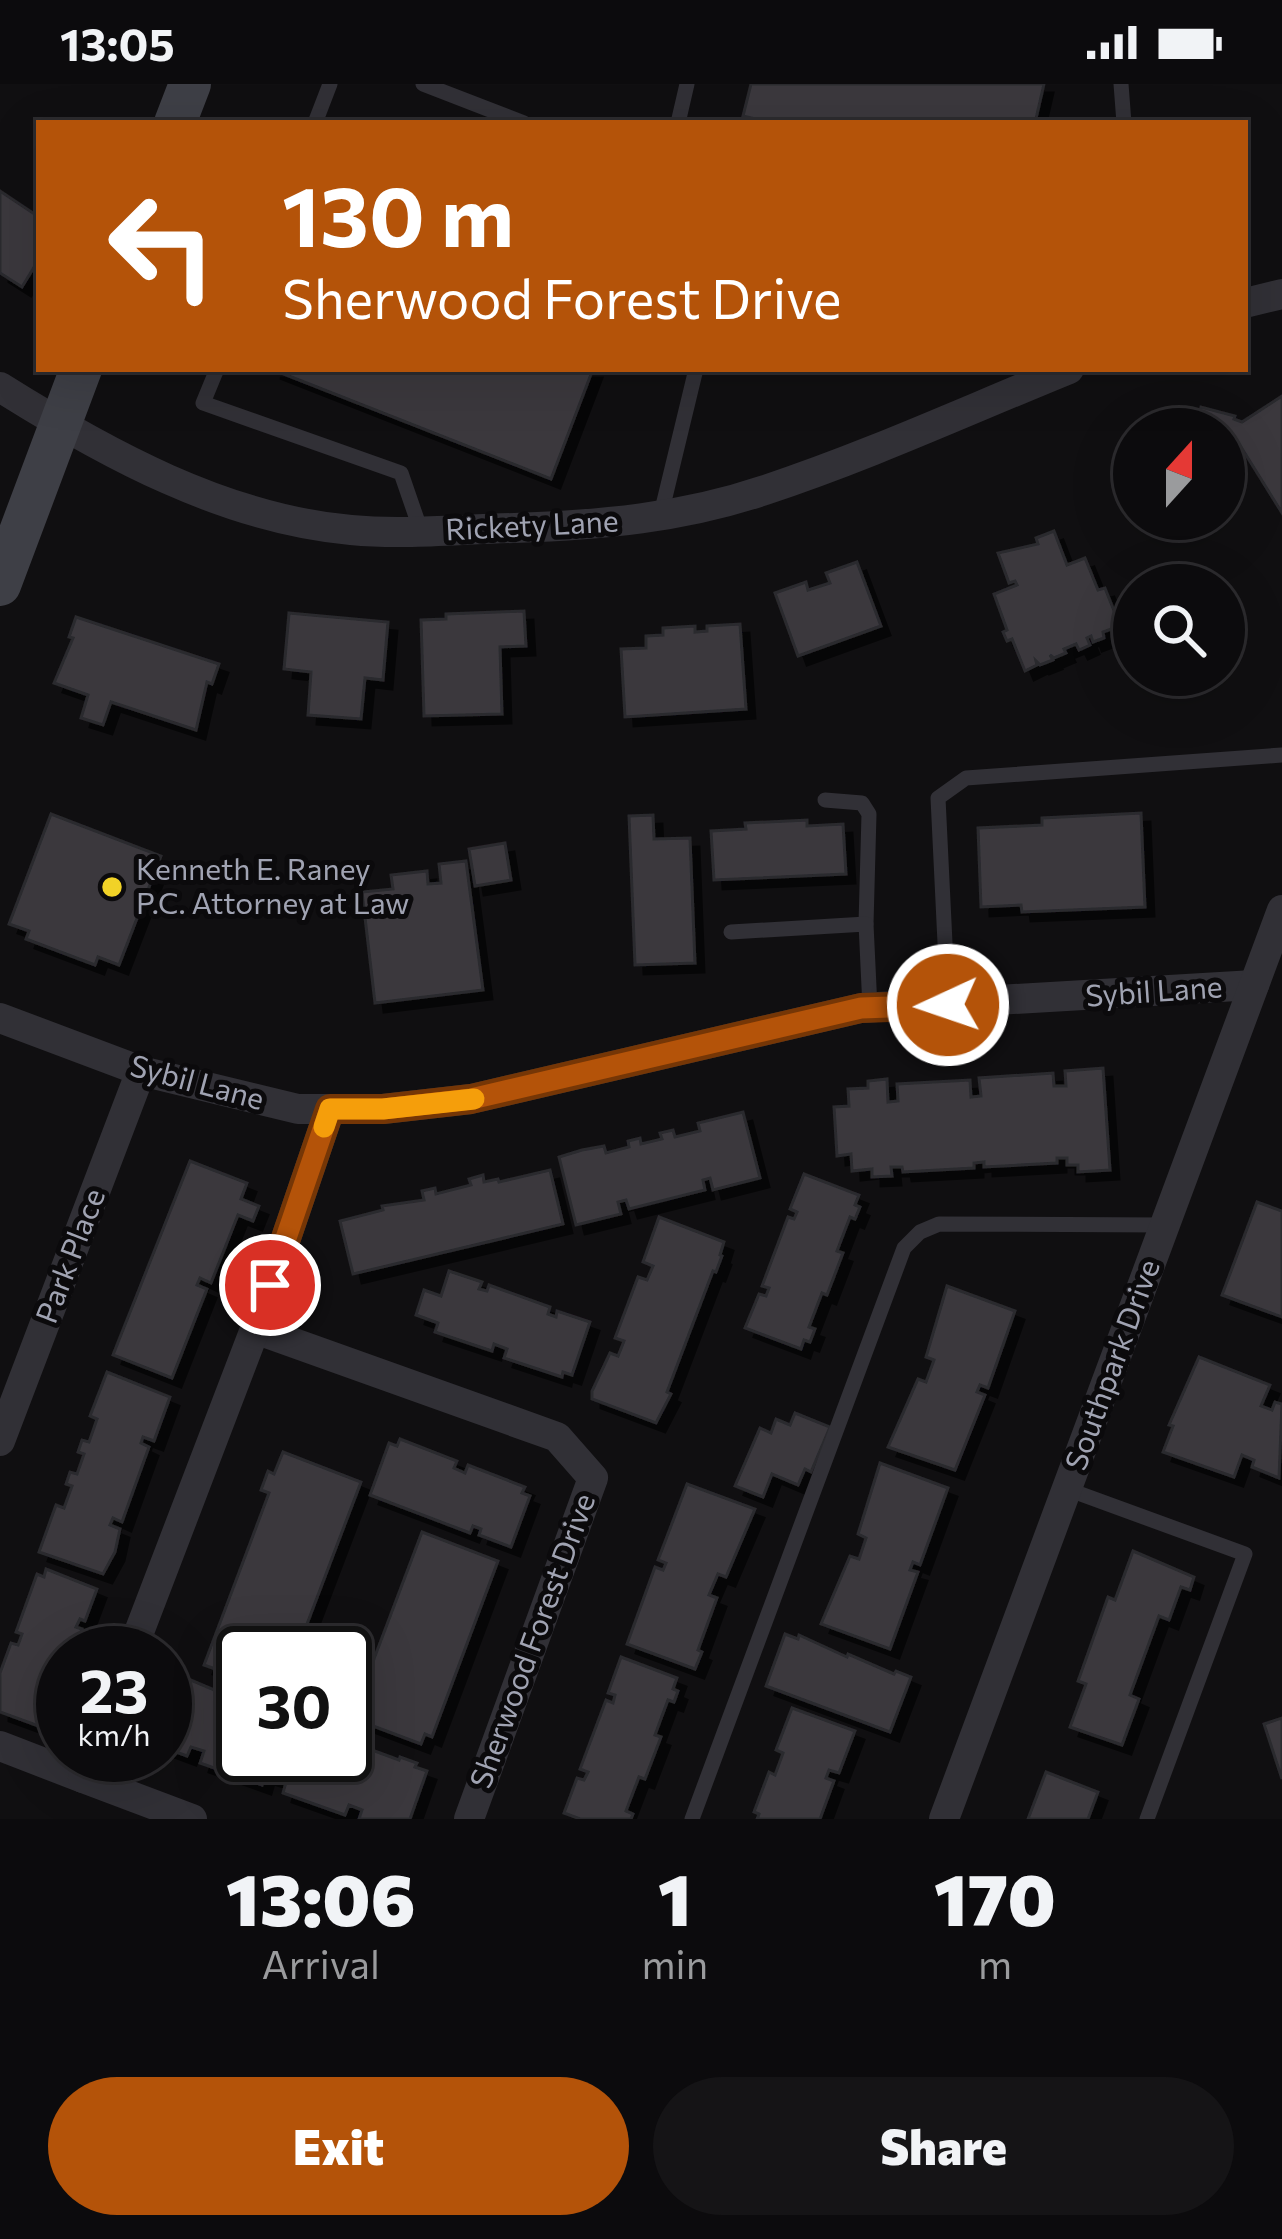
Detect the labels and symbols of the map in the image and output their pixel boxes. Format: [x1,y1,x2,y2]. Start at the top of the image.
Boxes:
north arrow [1113,408,1245,540]
street label: Rickety Lane [444,500,619,547]
place label: Kenneth E. Raney P.C. Attorney at Law [136,849,409,920]
marker: Kenneth E. Raney P.C. Attorney at Law [99,874,125,900]
position arrow [885,942,1011,1068]
street label: Sybil Lane [1084,966,1224,1013]
street label: Sybil Lane [127,1045,269,1116]
street label: Park Place [26,1183,111,1328]
pin [219,1234,321,1336]
street label: Southpark Drive [1055,1254,1166,1475]
street label: Sherwood Forest Drive [460,1488,601,1793]
speed limit sign: 30 [216,1626,372,1782]

